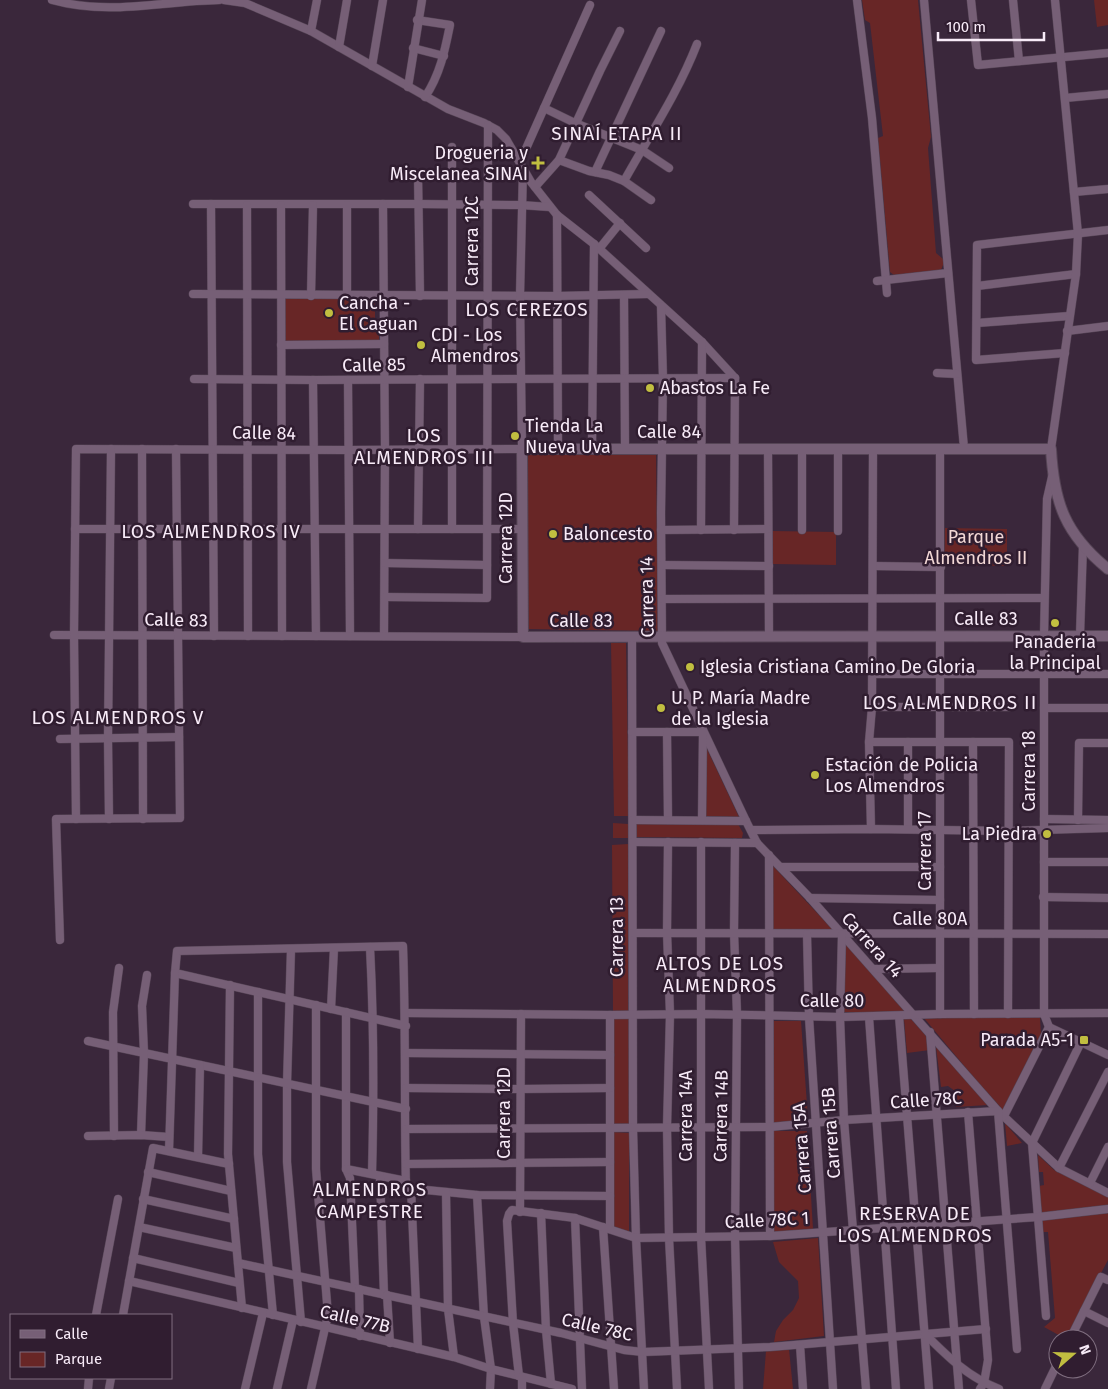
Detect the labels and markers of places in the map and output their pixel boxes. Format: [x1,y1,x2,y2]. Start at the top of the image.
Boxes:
place label: Drogueria y Miscelanea SINAI [390,142,528,185]
marker: Drogueria y Miscelanea SINAI [532,157,544,169]
place label: Cancha - El Caguan [339,292,418,335]
marker: Cancha - El Caguan [323,307,335,319]
place label: CDI - Los Almendros [431,324,518,367]
marker: CDI - Los Almendros [415,339,427,351]
place label: Abastos La Fe [660,377,770,399]
marker: Abastos La Fe [644,382,656,394]
place label: Tienda La Nueva Uva [525,415,611,458]
marker: Tienda La Nueva Uva [509,430,521,442]
place label: Baloncesto [563,523,653,545]
marker: Baloncesto [547,528,559,540]
marker: Panaderia la Principal [1049,617,1061,629]
place label: Panaderia la Principal [1009,631,1101,674]
place label: Iglesia Cristiana Camino De Gloria [700,656,976,678]
marker: Iglesia Cristiana Camino De Gloria [684,661,696,673]
place label: U. P. María Madre de la Iglesia [671,687,810,730]
marker: U. P. María Madre de la Iglesia [655,702,667,714]
place label: Estación de Policia Los Almendros [825,754,978,797]
marker: Estación de Policia Los Almendros [809,769,821,781]
place label: La Piedra [961,823,1037,845]
marker: La Piedra [1041,828,1053,840]
place label: Parada A5-1 [980,1029,1074,1051]
marker: Parada A5-1 [1078,1034,1090,1046]

